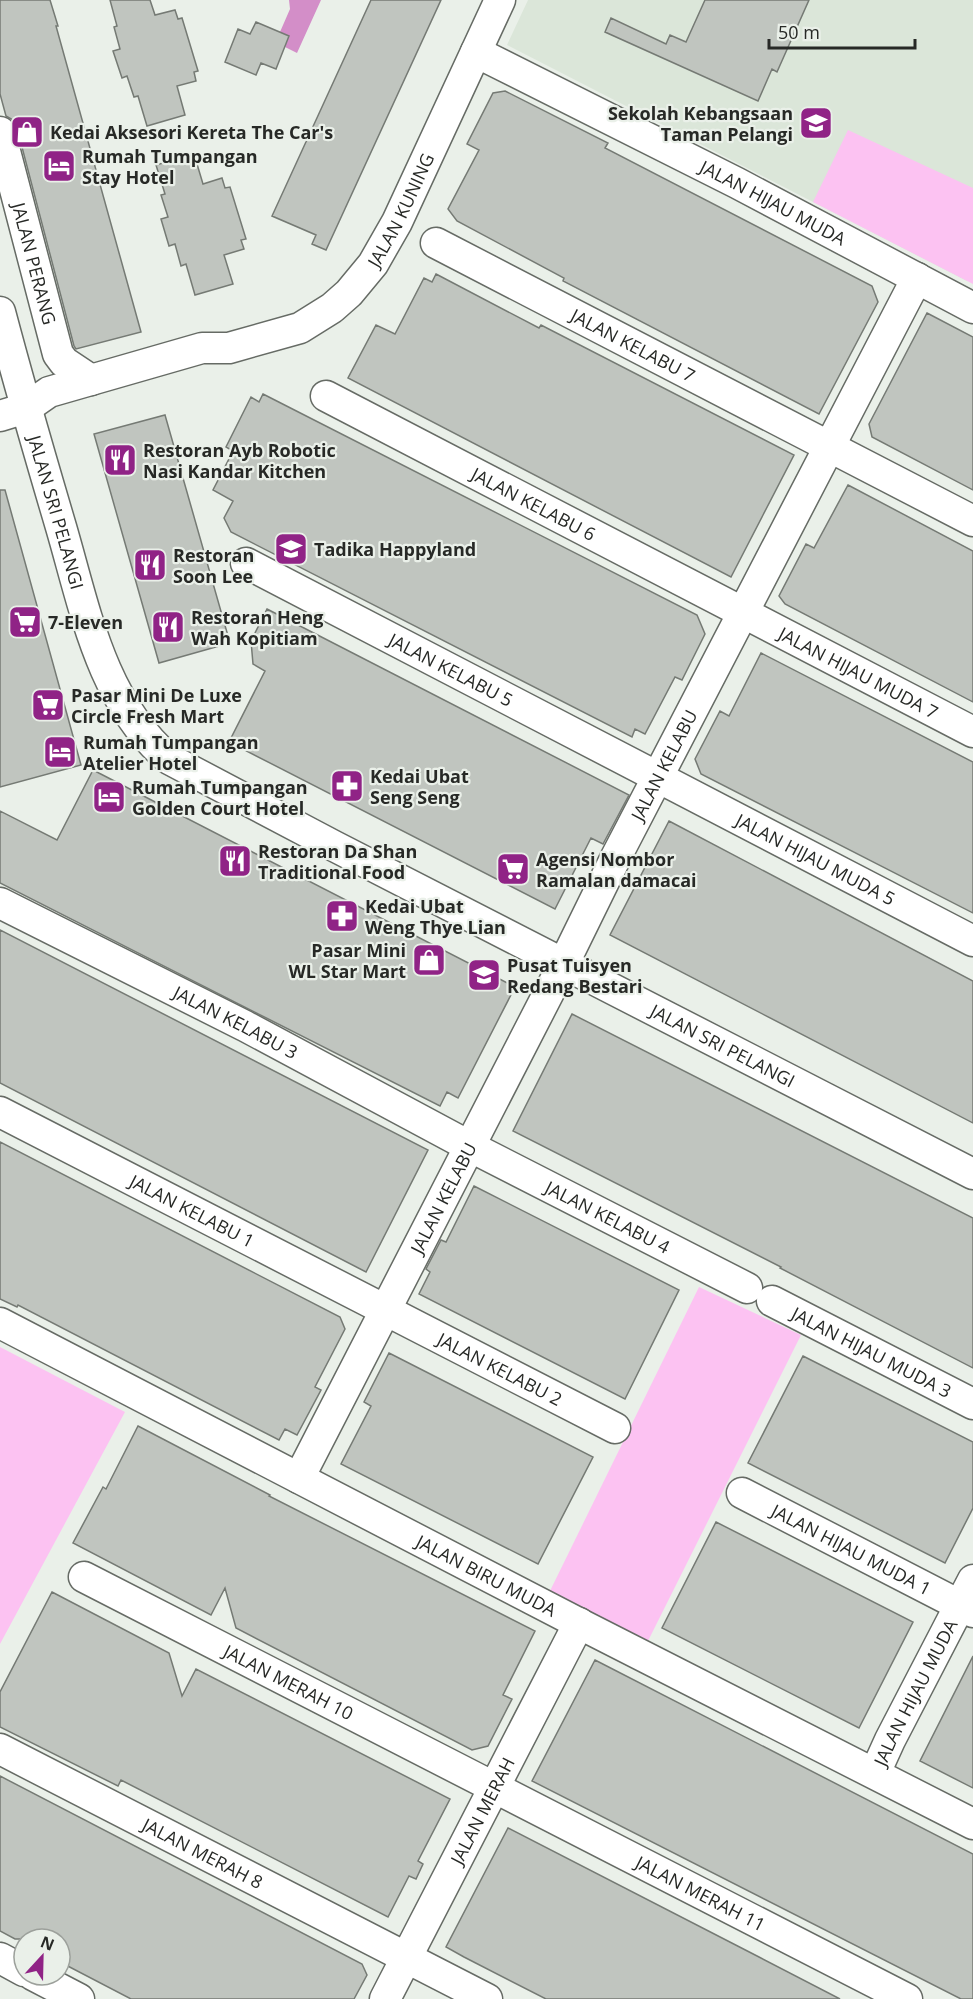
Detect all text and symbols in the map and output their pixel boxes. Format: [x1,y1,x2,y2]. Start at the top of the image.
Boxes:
scale bar [769,12,914,50]
text: 50 m [778,20,820,44]
place label: Sekolah Kebangsaan Taman Pelangi [608,101,793,146]
school or university icon: Sekolah Kebangsaan Taman Pelangi [798,105,834,141]
shop icon: Kedai Aksesori Kereta The Car's [9,114,45,150]
place label: Kedai Aksesori Kereta The Car's [50,120,333,144]
place label: Rumah Tumpangan Stay Hotel [82,144,258,189]
hotel icon: Rumah Tumpangan Stay Hotel [41,148,77,184]
street label: JALAN KUNING [361,149,439,273]
street label: JALAN HIJAU MUDA [694,154,851,251]
street label: JALAN PERANG [6,198,62,327]
street label: JALAN KELABU 7 [565,302,699,387]
street label: JALAN SRI PELANGI [22,430,90,592]
place label: Restoran Ayb Robotic Nasi Kandar Kitchen [143,438,336,483]
restaurant icon: Restoran Ayb Robotic Nasi Kandar Kitchen [102,442,138,478]
street label: JALAN KELABU 6 [466,461,600,546]
school or university icon: Tadika Happyland [273,531,309,567]
place label: Tadika Happyland [314,537,476,561]
place label: Restoran Soon Lee [173,543,254,588]
restaurant icon: Restoran Soon Lee [132,547,168,583]
supermarket icon: 7-Eleven [7,604,43,640]
place label: Restoran Heng Wah Kopitiam [191,605,323,650]
restaurant icon: Restoran Heng Wah Kopitiam [150,609,186,645]
place label: 7-Eleven [48,610,123,634]
street label: JALAN HIJAU MUDA 7 [773,620,942,724]
street label: JALAN KELABU 5 [383,626,517,712]
place label: Pasar Mini De Luxe Circle Fresh Mart [71,683,242,728]
supermarket icon: Pasar Mini De Luxe Circle Fresh Mart [30,687,66,723]
street label: JALAN KELABU [624,705,703,826]
place label: Rumah Tumpangan Atelier Hotel [83,730,259,775]
hotel icon: Rumah Tumpangan Atelier Hotel [42,734,78,770]
place label: Kedai Ubat Seng Seng [370,764,469,809]
pharmacy icon: Kedai Ubat Seng Seng [329,768,365,804]
place label: Rumah Tumpangan Golden Court Hotel [132,775,308,820]
hotel icon: Rumah Tumpangan Golden Court Hotel [91,779,127,815]
street label: JALAN HIJAU MUDA 5 [730,807,899,911]
place label: Restoran Da Shan Traditional Food [258,839,417,884]
restaurant icon: Restoran Da Shan Traditional Food [217,843,253,879]
place label: Agensi Nombor Ramalan damacai [536,847,697,892]
supermarket icon: Agensi Nombor Ramalan damacai [495,851,531,887]
place label: Kedai Ubat Weng Thye Lian [365,894,506,939]
pharmacy icon: Kedai Ubat Weng Thye Lian [324,898,360,934]
place label: Pasar Mini WL Star Mart [288,938,406,983]
shop icon: Pasar Mini WL Star Mart [411,942,447,978]
place label: Pusat Tuisyen Redang Bestari [507,953,642,998]
school or university icon: Pusat Tuisyen Redang Bestari [466,957,502,993]
street label: JALAN KELABU 3 [168,979,302,1064]
street label: JALAN SRI PELANGI [645,998,799,1093]
street label: JALAN KELABU [404,1138,482,1259]
street label: JALAN KELABU 1 [124,1168,258,1253]
street label: JALAN KELABU 4 [540,1174,674,1259]
street label: JALAN HIJAU MUDA 3 [786,1300,956,1403]
street label: JALAN KELABU 2 [432,1326,566,1411]
street label: JALAN HIJAU MUDA 1 [766,1497,935,1600]
street label: JALAN BIRU MUDA [410,1528,561,1622]
street label: JALAN HIJAU MUDA [867,1615,963,1771]
street label: JALAN MERAH 10 [218,1638,358,1725]
street label: JALAN MERAH [444,1753,520,1870]
street label: JALAN MERAH 8 [137,1811,267,1894]
street label: JALAN MERAH 11 [630,1849,770,1936]
north arrow [12,1927,72,1987]
text: N [37,1930,58,1956]

